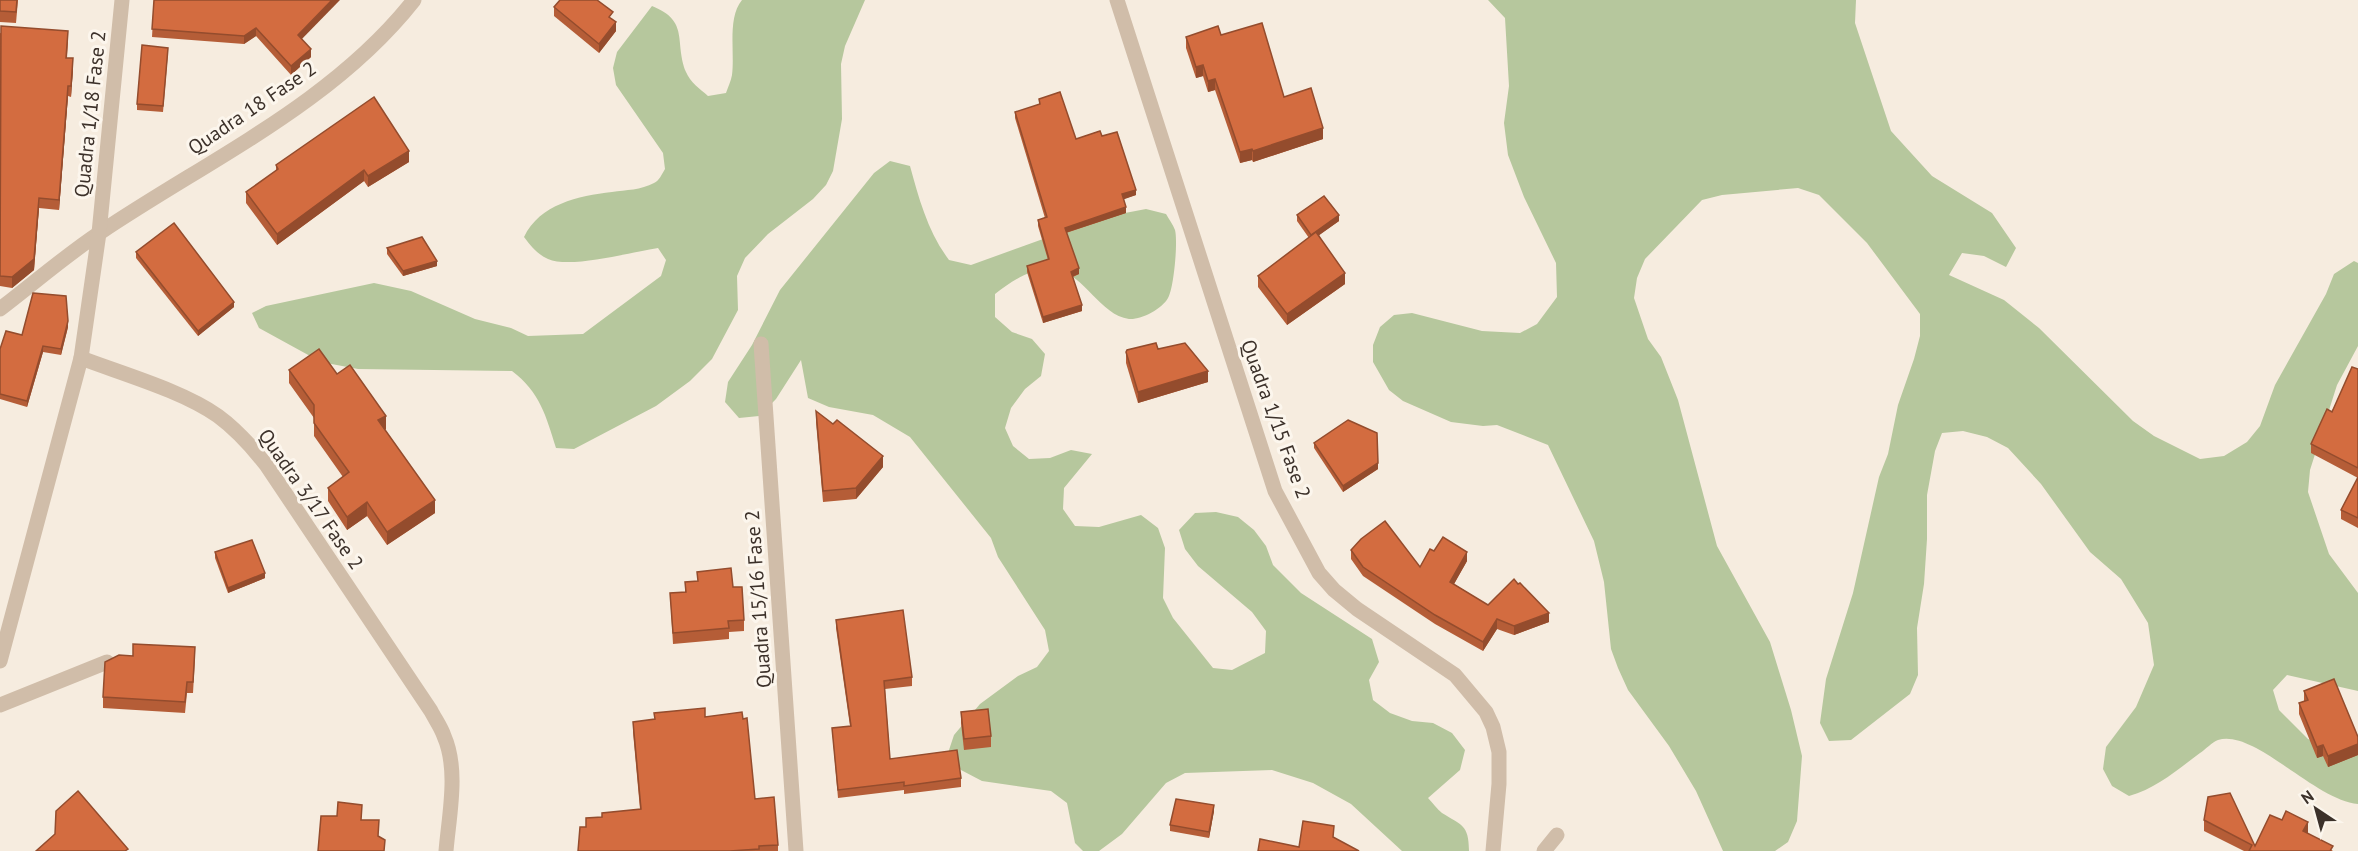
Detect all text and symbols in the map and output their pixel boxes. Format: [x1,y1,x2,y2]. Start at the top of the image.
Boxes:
street label: Quadra 1/18 Fase 2 [68,29,112,199]
street label: Quadra 18 Fase 2 [183,55,321,161]
street label: Quadra 1/15 Fase 2 [1235,336,1317,502]
street label: Quadra 3/17 Fase 2 [253,423,369,575]
street label: Quadra 15/16 Fase 2 [739,509,777,689]
north arrow [2286,779,2346,839]
text: N [2297,786,2317,808]

